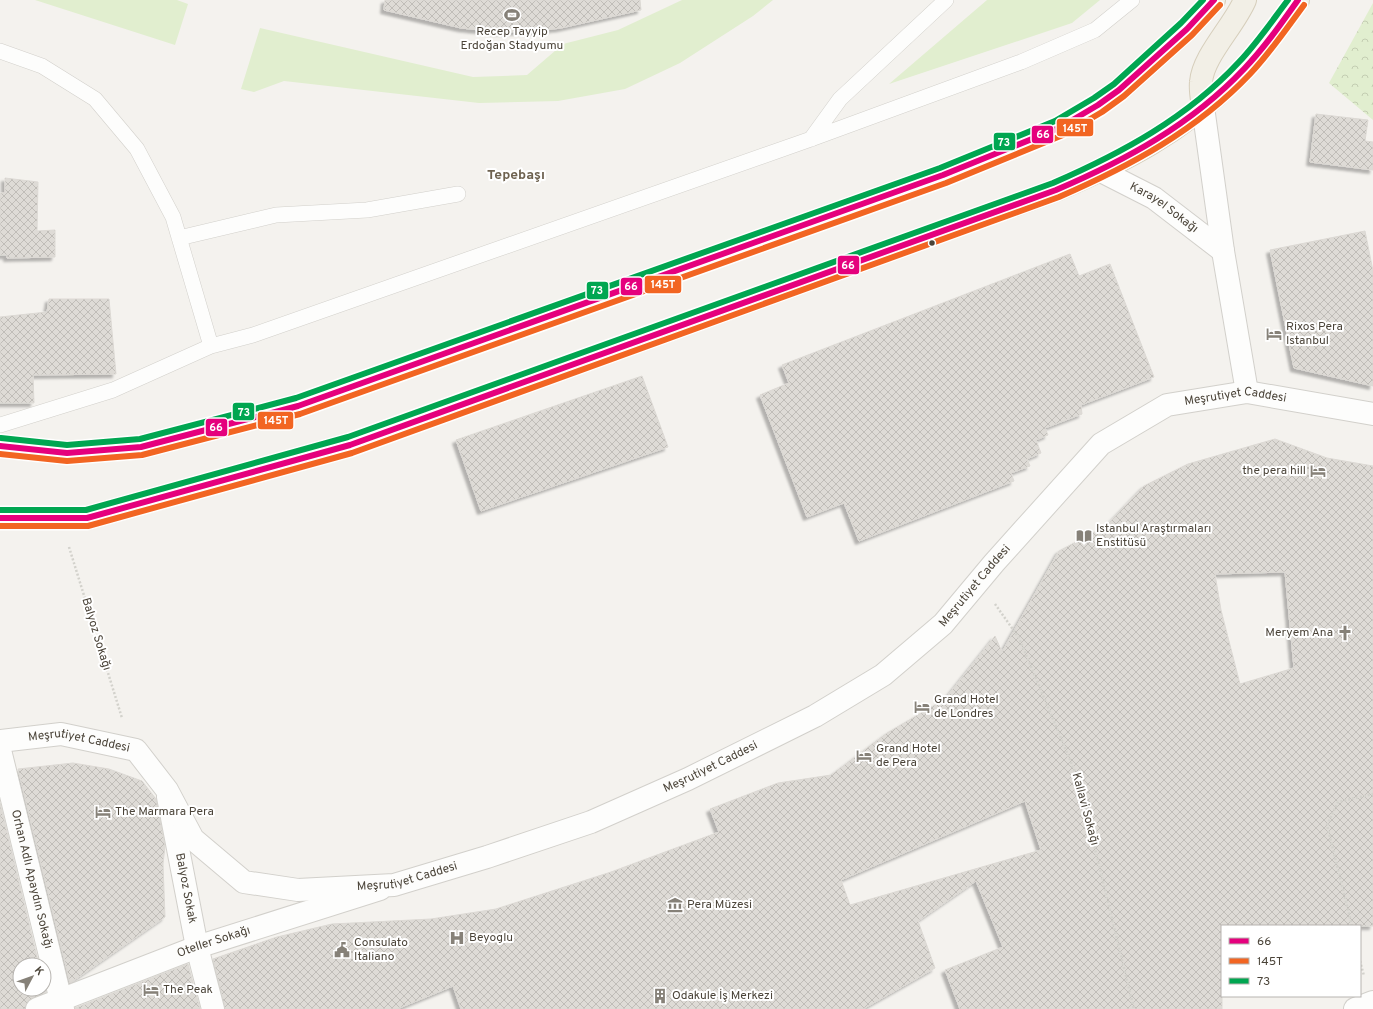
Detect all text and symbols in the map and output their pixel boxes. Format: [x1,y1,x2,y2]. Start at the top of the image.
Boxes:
sports icon: Recep Tayyip Erdoğan Stadyumu [503,6,521,24]
place label: Recep Tayyip Erdoğan Stadyumu [461,24,563,54]
line badge: 145T [1056,118,1094,137]
text: 145T [1063,122,1088,136]
line badge: 66 [1031,125,1054,144]
text: 66 [1036,128,1050,142]
line badge: 73 [993,132,1016,151]
text: 73 [998,136,1010,150]
district label: Tepebaşı [487,167,545,184]
street label: Karayel Sokağı [1127,179,1201,237]
unlabelled marker [927,238,937,248]
line badge: 66 [837,255,860,275]
text: 66 [841,259,855,273]
line badge: 145T [644,275,682,294]
line badge: 66 [620,277,643,296]
text: 145T [651,278,676,292]
text: 66 [624,280,638,294]
line badge: 73 [586,281,609,300]
text: 73 [591,284,603,298]
place label: Rixos Pera Istanbul [1286,319,1343,349]
hotel icon: Rixos Pera Istanbul [1265,325,1283,343]
street label: Meşrutiyet Caddesi [1183,384,1288,410]
line badge: 73 [232,402,255,421]
text: 73 [238,406,250,420]
line badge: 145T [257,411,294,430]
text: 145T [264,414,289,428]
line badge: 66 [205,418,228,437]
text: 66 [209,421,223,435]
hotel icon: the pera hill [1309,462,1327,480]
place label: the pera hill [1242,463,1306,479]
place label: Istanbul Araştırmaları Enstitüsü [1096,521,1211,551]
library icon: Istanbul Araştırmaları Enstitüsü [1075,527,1093,545]
street label: Meşrutiyet Caddesi [936,542,1014,631]
street label: Balyoz Sokağı [77,596,115,672]
church icon: Meryem Ana [1336,624,1354,642]
place label: Meryem Ana [1265,625,1333,641]
place label: Grand Hotel de Londres [934,692,999,722]
hotel icon: Grand Hotel de Londres [913,698,931,716]
street label: Meşrutiyet Caddesi [27,726,131,756]
street label: Meşrutiyet Caddesi [661,738,761,797]
place label: Grand Hotel de Pera [876,741,941,771]
hotel icon: Grand Hotel de Pera [855,747,873,765]
street label: Kallavi Sokağı [1068,771,1102,847]
hotel icon: The Marmara Pera [94,803,112,821]
place label: The Marmara Pera [115,804,214,820]
street label: Orhan Adlı Apaydın Sokağı [7,808,56,950]
street label: Balyoz Sokak [171,852,200,925]
street label: Meşrutiyet Caddesi [356,858,460,895]
museum icon: Pera Müzesi [666,896,684,914]
place label: Pera Müzesi [687,897,752,913]
street label: Oteller Sokağı [175,923,252,962]
legend [1221,925,1361,997]
hospital icon: Beyoglu [448,929,466,947]
place label: Beyoglu [469,930,513,946]
text: 66 [1257,934,1271,950]
place label: Consulato Italiano [354,935,408,965]
public building icon: Consulato Italiano [333,941,351,959]
text: 145T [1257,954,1283,970]
north arrow [12,957,52,997]
text: K [31,964,47,979]
text: 73 [1257,974,1270,990]
hotel icon: The Peak [142,981,160,999]
place label: The Peak [163,982,213,998]
building icon: Odakule İş Merkezi [651,987,669,1005]
place label: Odakule İş Merkezi [672,988,773,1004]

